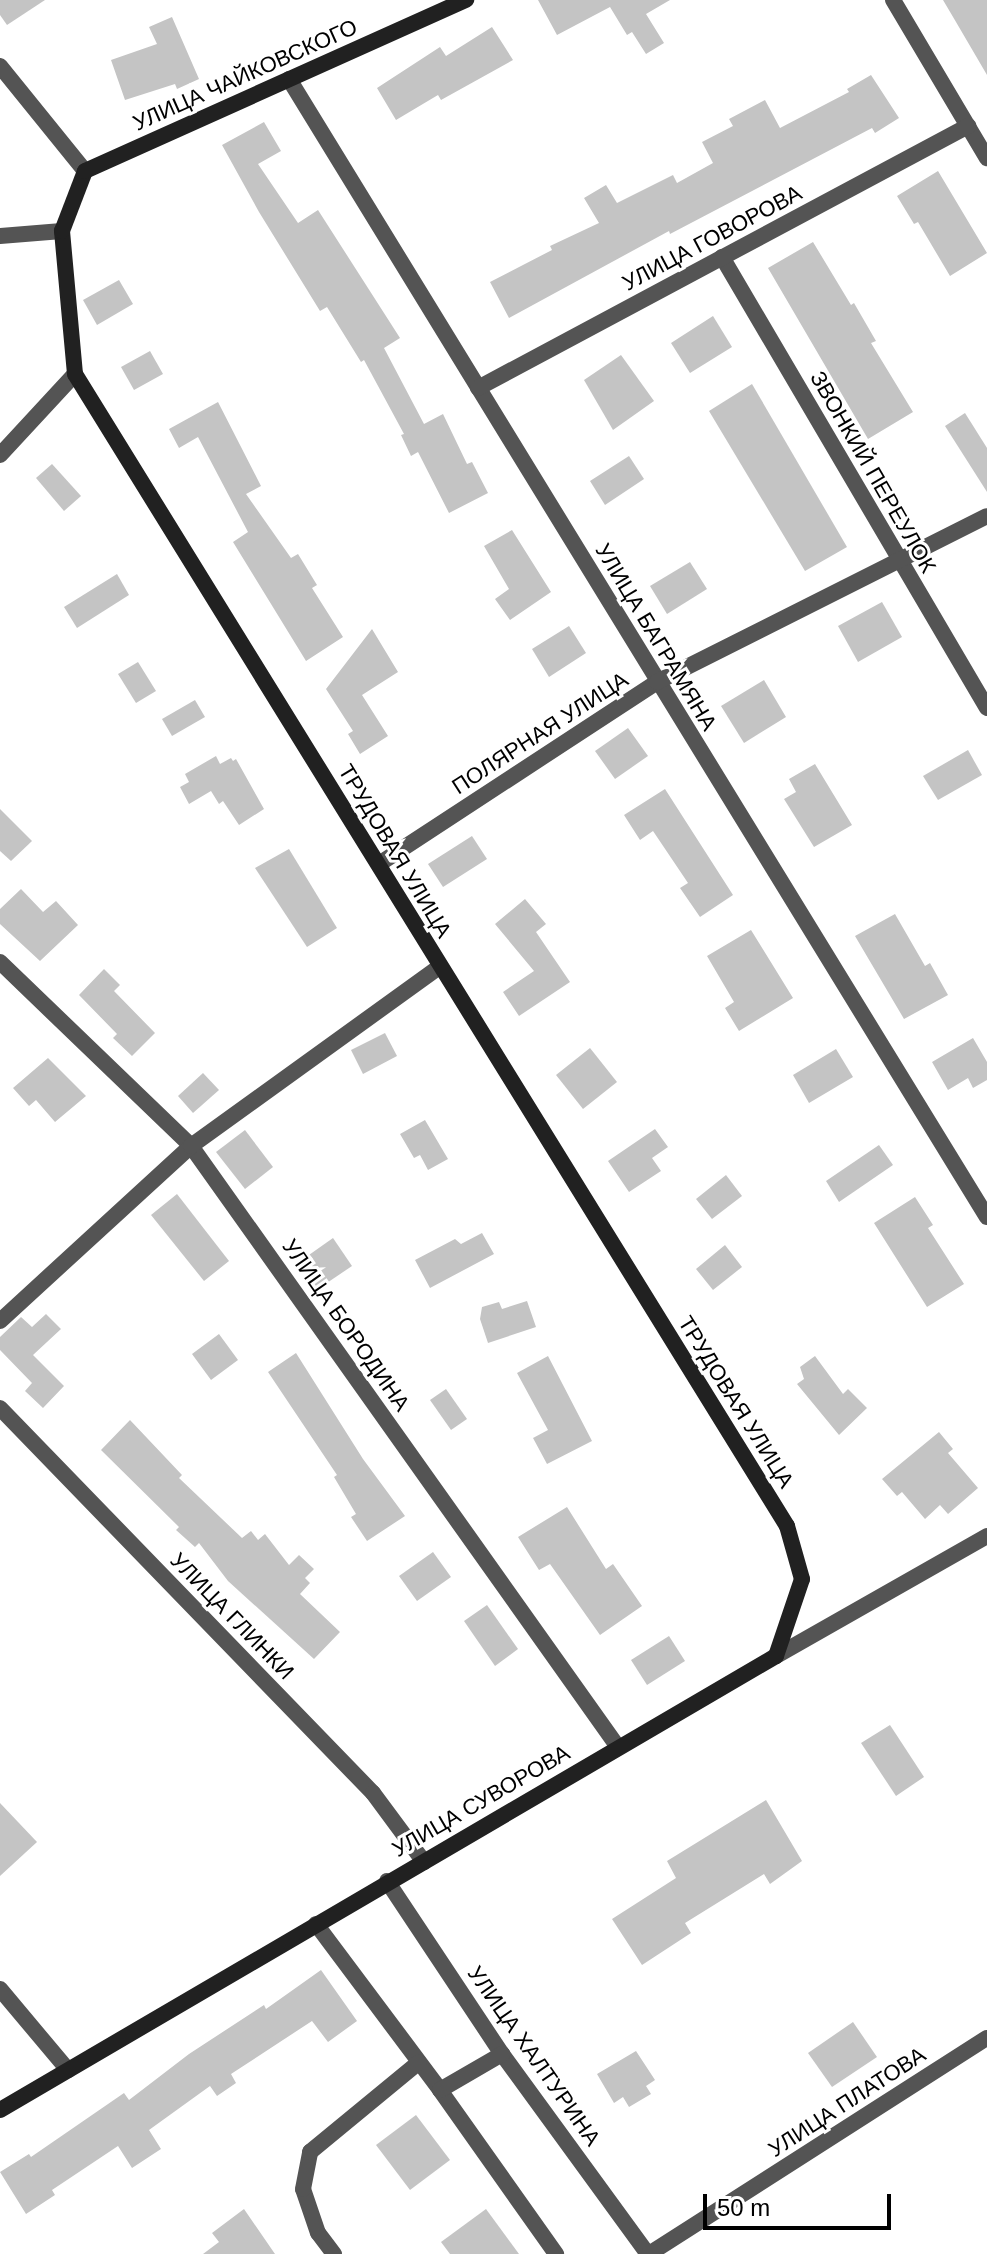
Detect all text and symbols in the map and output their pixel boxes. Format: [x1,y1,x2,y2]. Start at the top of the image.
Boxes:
street label: УЛИЦА ЧАЙКОВСКОГО [129,14,361,136]
street label: УЛИЦА ГОВОРОВА [618,180,806,296]
street label: ЗВОНКИЙ ПЕРЕУЛОК [805,367,941,577]
street label: УЛИЦА БАГРАМЯНА [590,539,722,735]
street label: ПОЛЯРНАЯ УЛИЦА [447,666,633,800]
street label: ТРУДОВАЯ УЛИЦА [333,759,457,943]
street label: УЛИЦА БОРОДИНА [277,1234,415,1416]
street label: ТРУДОВАЯ УЛИЦА [672,1311,800,1493]
street label: УЛИЦА ГЛИНКИ [165,1547,299,1685]
street label: УЛИЦА СУВОРОВА [388,1739,574,1863]
street label: УЛИЦА ХАЛТУРИНА [462,1961,606,2151]
street label: УЛИЦА ПЛАТОВА [764,2041,930,2163]
scale bar [707,2178,895,2228]
text: 50 m [717,2194,770,2221]

